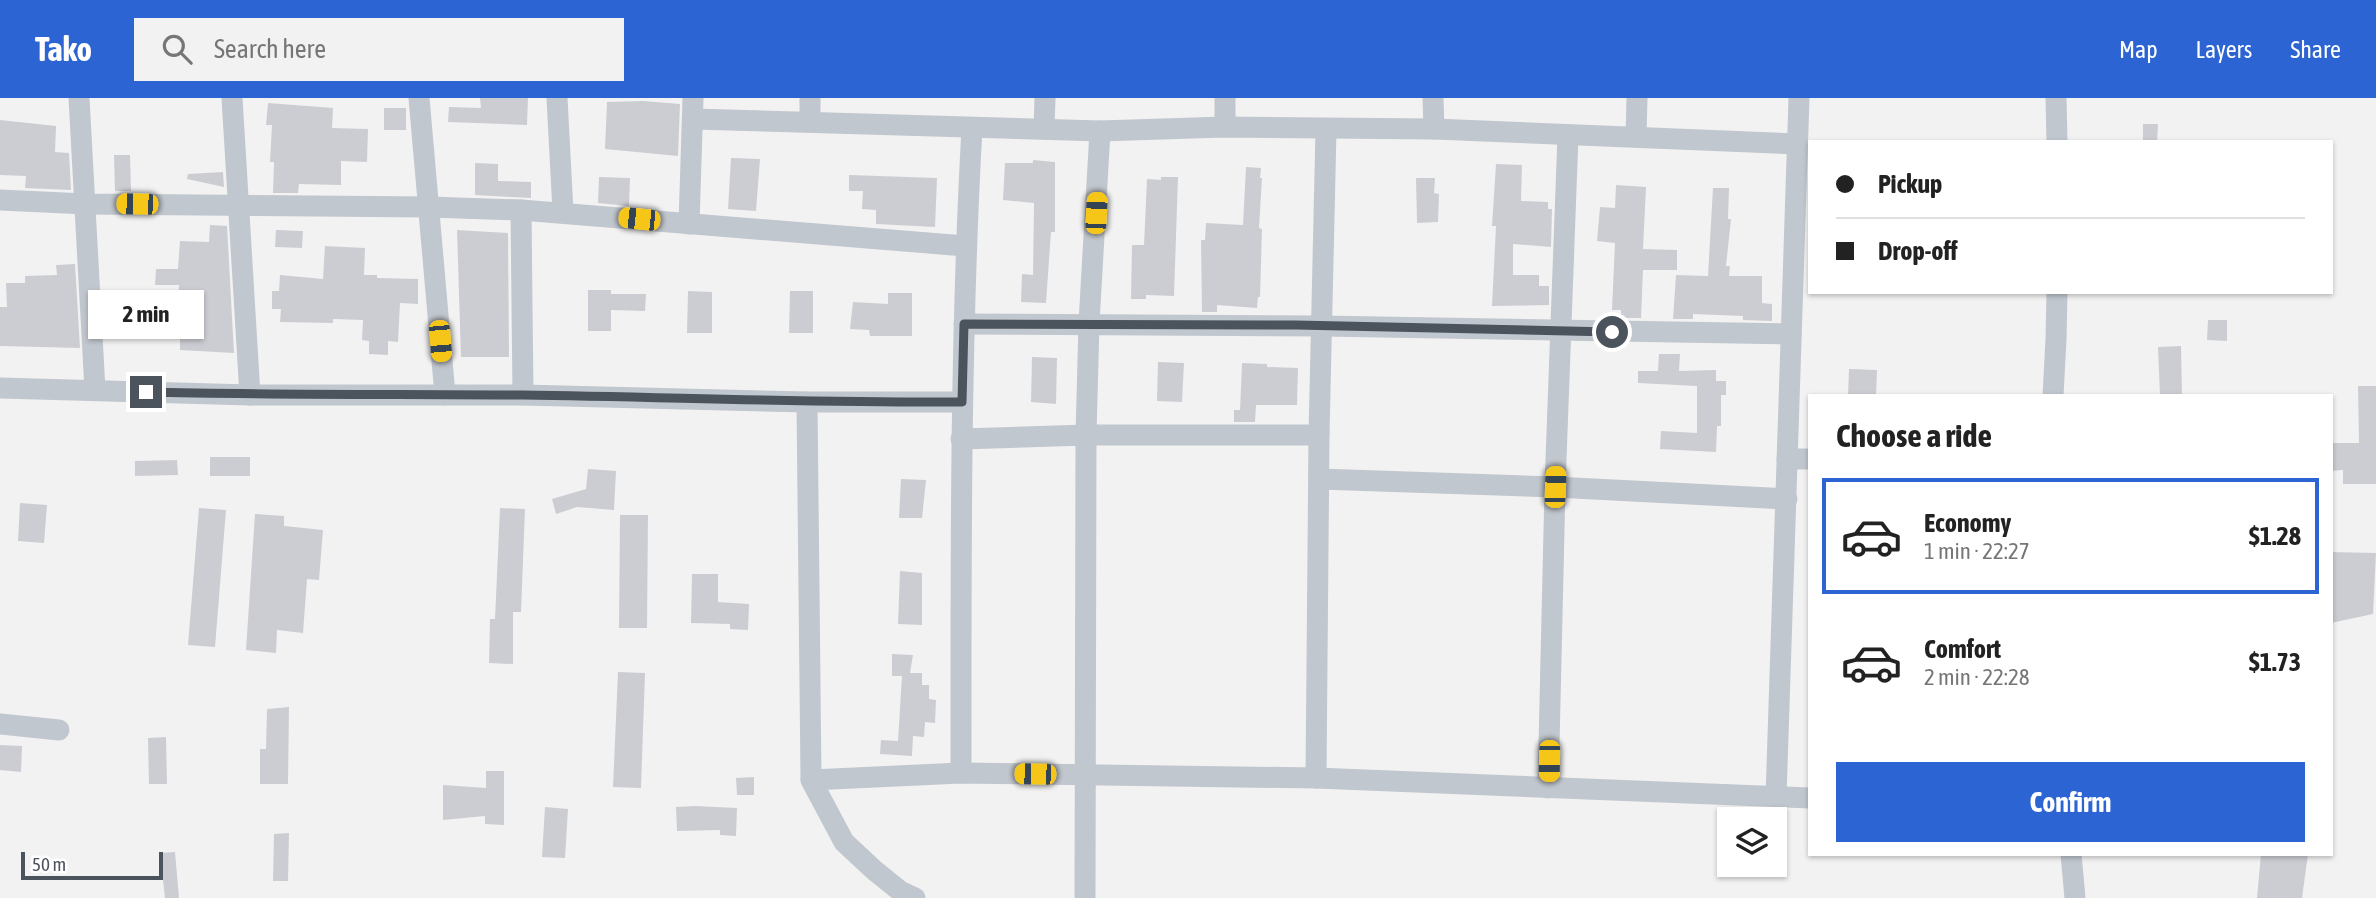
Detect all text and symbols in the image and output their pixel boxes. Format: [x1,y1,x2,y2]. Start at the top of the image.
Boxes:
search box [134,18,624,81]
text: Tako [35,30,92,68]
icon: search [158,30,196,68]
text: Search here [214,34,326,64]
text: Map [2119,36,2158,63]
text: Layers [2196,36,2252,63]
text: Share [2290,36,2341,63]
text: Pickup [1878,169,1942,199]
car [1085,191,1108,235]
car [116,193,159,215]
car [618,206,661,232]
text: Drop-off [1878,236,1958,266]
callout: 2 min [88,290,204,340]
text: 2 min [123,301,169,327]
route start [1596,316,1628,348]
car [428,319,453,363]
route end [130,376,162,408]
text: Choose a ride [1836,417,1992,454]
car [1544,466,1567,508]
icon: car [1840,505,1903,568]
text: Economy [1924,508,2011,538]
text: $1.28 [2249,521,2301,551]
text: 1 min · 22:27 [1924,538,2030,564]
icon: car [1840,631,1903,694]
text: Comfort [1924,634,2001,664]
text: $1.73 [2249,647,2301,677]
text: 2 min · 22:28 [1924,664,2030,690]
car [1539,740,1560,782]
button: Confirm [1836,762,2305,842]
car [1014,763,1057,785]
map controls [1717,807,1787,877]
button: layers [1717,807,1787,877]
scale bar [21,849,163,881]
text: 50 m [32,853,66,875]

